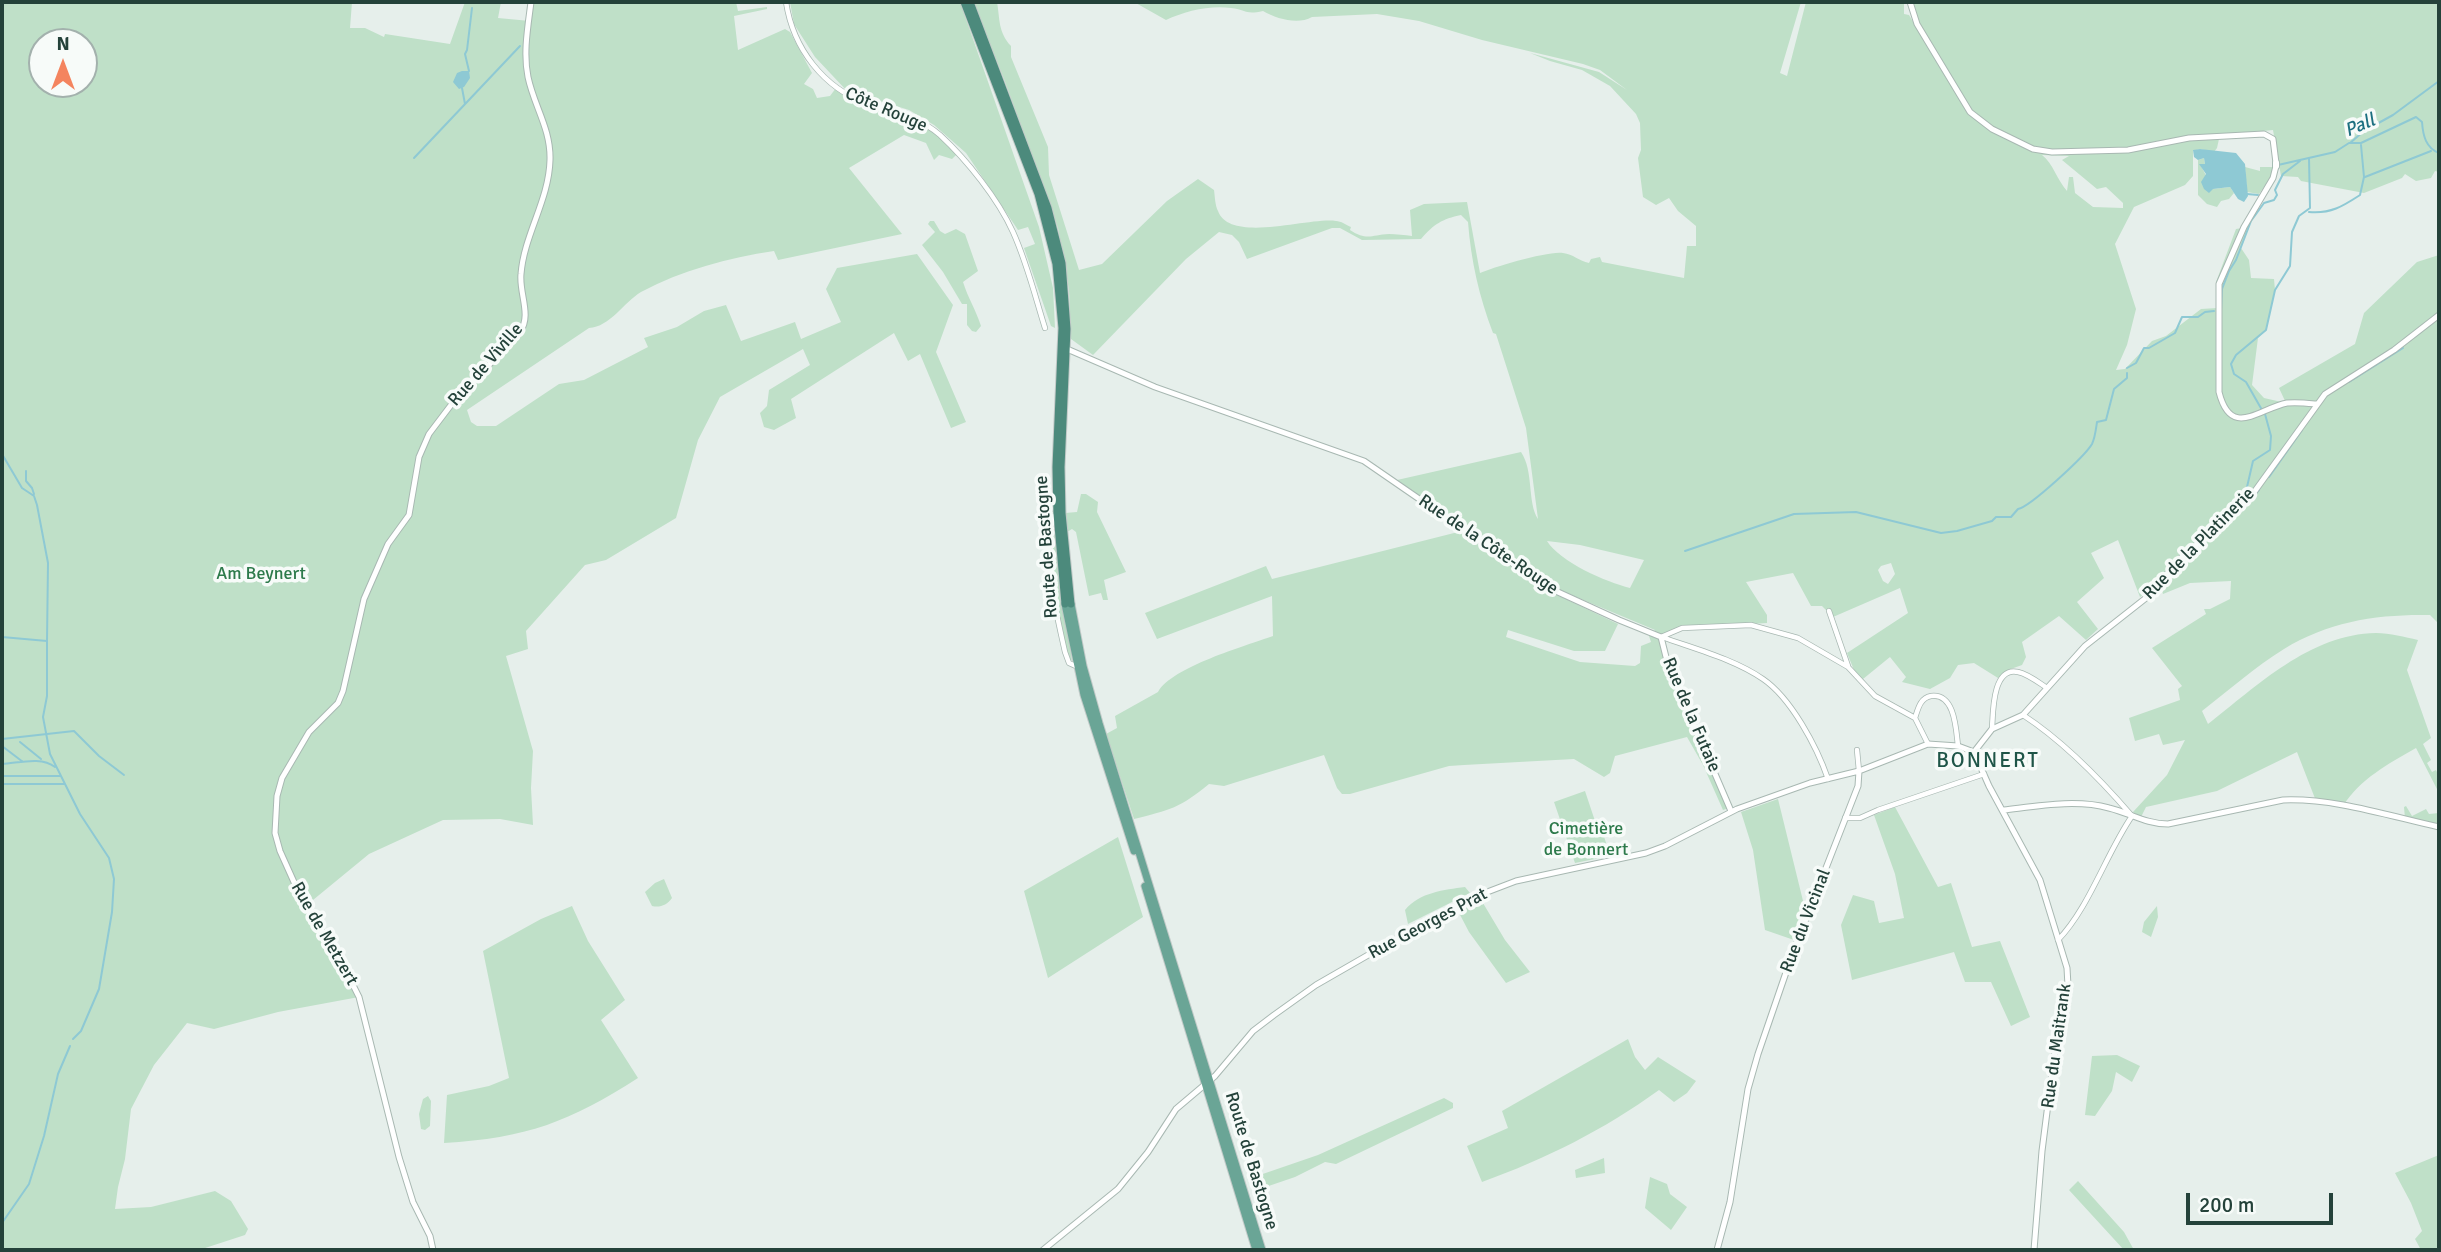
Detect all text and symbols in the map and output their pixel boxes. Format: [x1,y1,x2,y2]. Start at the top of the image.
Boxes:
north arrow [28,28,98,98]
text: N [56,32,70,56]
street label: Côte Rouge [842,83,930,137]
water label: Pall [2341,109,2379,143]
street label: Rue de Viville [444,319,528,411]
street label: Route de Bastogne [1031,475,1063,619]
street label: Rue de la Platinerie [2138,483,2260,605]
street label: Rue de la Côte-Rouge [1414,490,1562,600]
park label: Am Beynert [216,563,306,585]
street label: Rue de la Futaie [1657,655,1725,775]
district label: BONNERT [1937,748,2039,774]
park label: Cimetière de Bonnert [1544,818,1628,860]
street label: Rue du Vicinal [1776,866,1836,976]
street label: Rue de Metzert [286,878,362,990]
street label: Rue Georges Prat [1365,884,1491,964]
street label: Rue du Maitrank [2038,982,2076,1110]
street label: Route de Bastogne [1220,1089,1282,1233]
scale bar [2189,1178,2336,1222]
text: 200 m [2199,1192,2254,1218]

